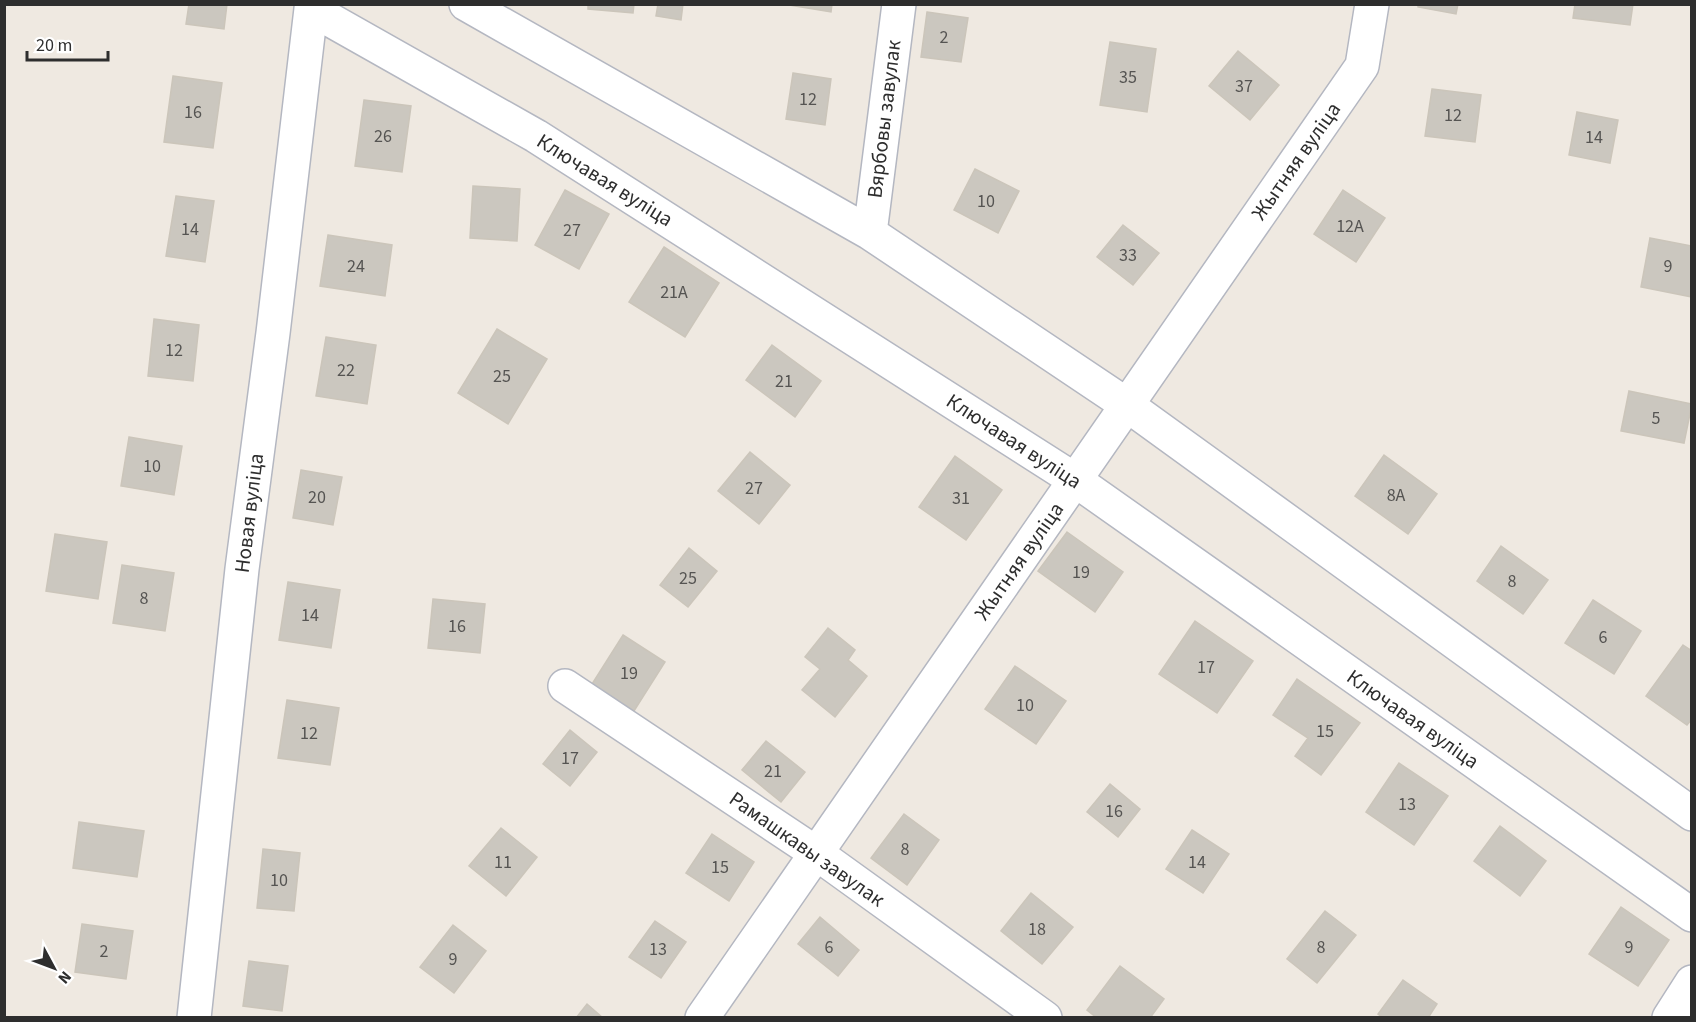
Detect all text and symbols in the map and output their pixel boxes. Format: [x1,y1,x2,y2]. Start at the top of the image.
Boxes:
scale bar [27,24,108,62]
house number: 2 [940,25,949,50]
text: 20 m [36,33,72,58]
street label: Вярбовы завулак [859,38,909,200]
house number: 35 [1119,65,1137,90]
house number: 37 [1235,74,1253,99]
house number: 12 [799,87,817,112]
street label: Жытняя вуліца [1244,96,1348,226]
house number: 16 [184,100,202,125]
house number: 12 [1444,103,1462,128]
house number: 26 [374,124,392,149]
house number: 14 [1585,125,1603,150]
street label: Ключавая вуліца [531,126,679,234]
house number: 10 [977,189,995,214]
house number: 12А [1336,214,1364,239]
house number: 14 [181,217,199,242]
house number: 27 [563,218,581,243]
house number: 33 [1119,243,1137,268]
house number: 24 [347,254,365,279]
house number: 9 [1664,254,1673,279]
house number: 21А [660,280,688,305]
house number: 12 [165,338,183,363]
house number: 22 [337,358,355,383]
house number: 25 [493,364,511,389]
house number: 21 [775,369,793,394]
street label: Ключавая вуліца [941,386,1087,496]
house number: 5 [1652,406,1661,431]
street label: Новая вуліца [227,451,271,575]
house number: 10 [143,454,161,479]
house number: 27 [745,476,763,501]
house number: 8А [1387,483,1406,508]
house number: 20 [308,485,326,510]
house number: 31 [952,486,970,511]
street label: Жытняя вуліца [967,496,1071,626]
house number: 19 [1072,560,1090,585]
house number: 25 [679,566,697,591]
house number: 8 [1508,569,1517,594]
house number: 8 [140,586,149,611]
house number: 14 [301,603,319,628]
house number: 16 [448,614,466,639]
house number: 6 [1599,625,1608,650]
house number: 17 [1197,655,1215,680]
house number: 19 [620,661,638,686]
street label: Ключавая вуліца [1341,662,1485,776]
house number: 10 [1016,693,1034,718]
house number: 15 [1316,719,1334,744]
house number: 12 [300,721,318,746]
house number: 17 [561,746,579,771]
house number: 21 [764,759,782,784]
street label: Рамашкавы завулак [723,784,891,914]
house number: 13 [1398,792,1416,817]
house number: 16 [1105,799,1123,824]
house number: 8 [901,837,910,862]
house number: 11 [494,850,512,875]
house number: 14 [1188,850,1206,875]
house number: 15 [711,855,729,880]
house number: 10 [270,868,288,893]
house number: 18 [1028,917,1046,942]
house number: 6 [825,935,834,960]
house number: 8 [1317,935,1326,960]
house number: 9 [1625,935,1634,960]
house number: 13 [649,937,667,962]
north arrow [24,938,84,998]
house number: 2 [100,939,109,964]
house number: 9 [449,947,458,972]
text: N [53,966,76,988]

